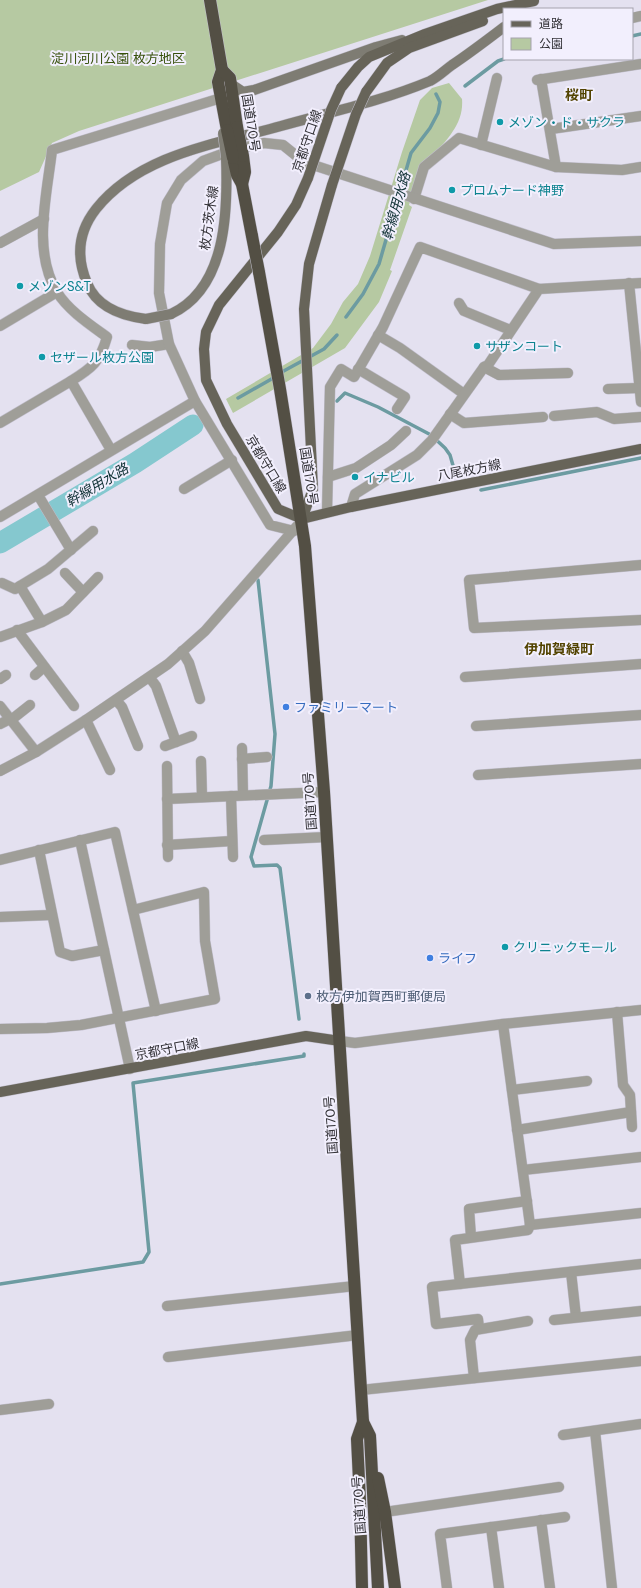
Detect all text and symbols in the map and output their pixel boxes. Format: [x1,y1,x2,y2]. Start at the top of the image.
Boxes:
legend [503,8,633,60]
text: 道路 [539,16,563,32]
text: 公園 [539,36,563,52]
park label: 淀川河川公園 枚方地区 [51,50,185,67]
district label: 桜町 [565,86,593,104]
street label: 国道170号 [238,93,264,153]
street label: 京都守口線 [288,107,326,175]
place label: メゾン・ド・サクラ [508,114,625,131]
marker: メゾン・ド・サクラ [495,117,505,127]
water label: 幹線用水路 [378,169,415,242]
place label: プロムナード神野 [460,182,564,199]
street label: 枚方茨木線 [196,185,222,251]
marker: プロムナード神野 [447,185,457,195]
place label: メゾンS&T [28,278,91,295]
marker: メゾンS&T [15,281,25,291]
place label: サザンコート [485,338,563,355]
marker: サザンコート [472,341,482,351]
place label: セザール枚方公園 [50,349,154,366]
marker: セザール枚方公園 [37,352,47,362]
street label: 京都守口線 [242,432,290,496]
street label: 国道170号 [296,446,322,506]
street label: 八尾枚方線 [435,455,503,485]
water label: 幹線用水路 [62,459,132,511]
place label: イナビル [363,469,415,486]
marker: イナビル [350,472,360,482]
district label: 伊加賀緑町 [524,640,594,658]
place label: ファミリーマート [294,699,398,716]
marker: ファミリーマート [281,702,291,712]
street label: 国道170号 [299,771,321,831]
place label: クリニックモール [513,939,617,956]
marker: クリニックモール [500,942,510,952]
place label: ライフ [438,950,477,967]
marker: ライフ [425,953,435,963]
place label: 枚方伊加賀西町郵便局 [316,988,446,1005]
marker: 枚方伊加賀西町郵便局 [303,991,313,1001]
street label: 京都守口線 [133,1034,201,1064]
street label: 国道170号 [320,1095,342,1155]
street label: 国道170号 [348,1475,370,1535]

